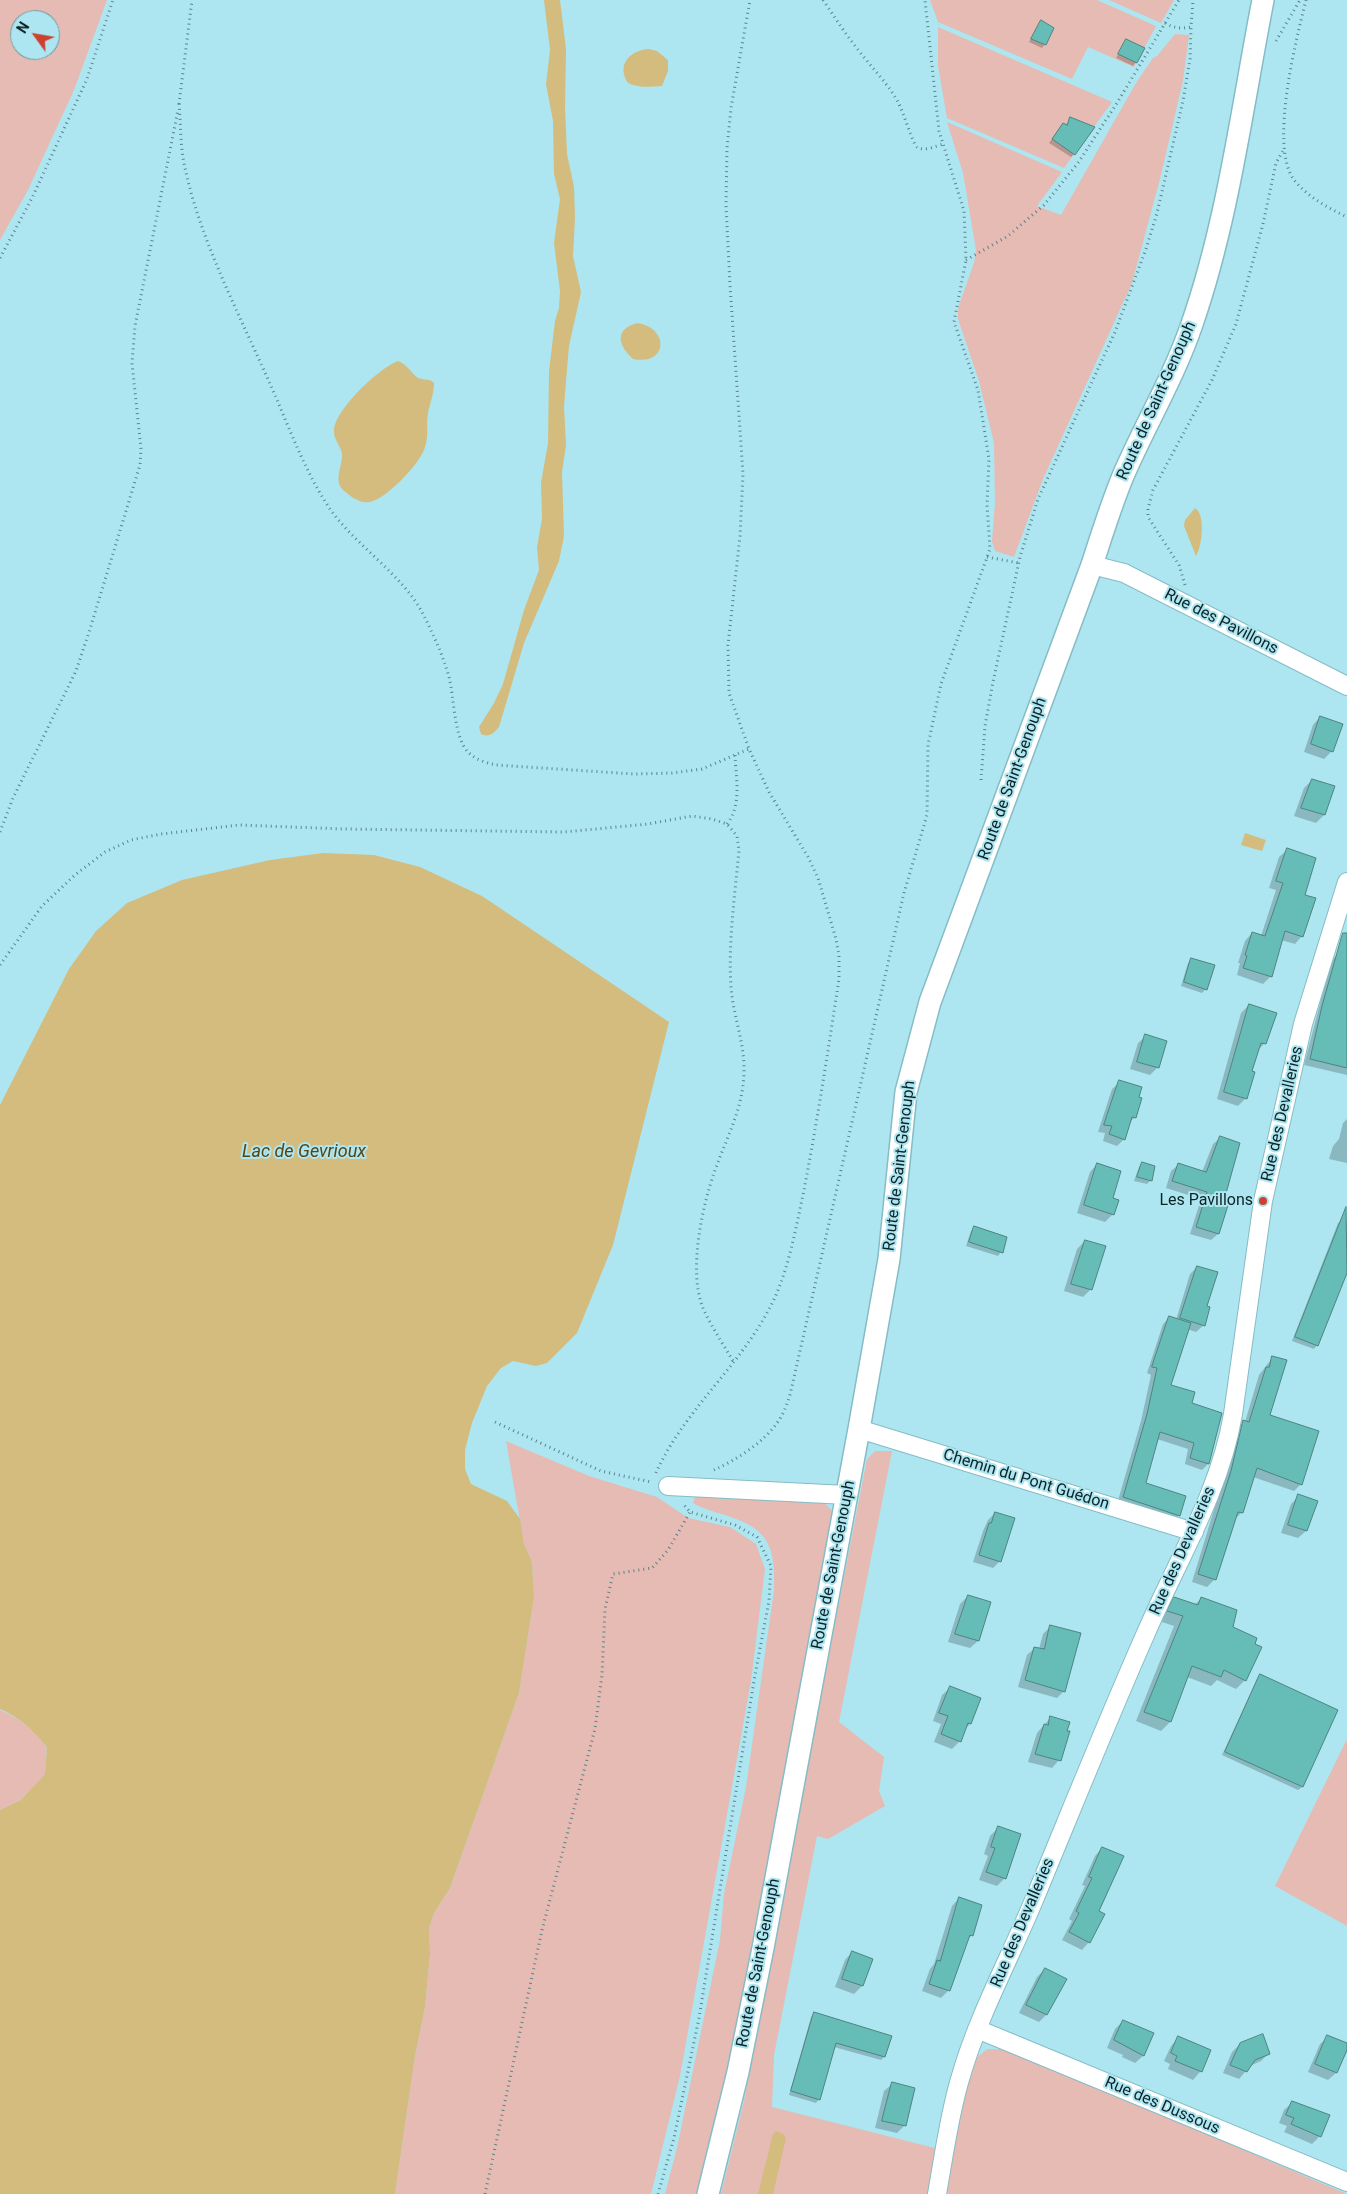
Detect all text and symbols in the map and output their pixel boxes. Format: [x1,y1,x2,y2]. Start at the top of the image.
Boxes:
north arrow [10,10,60,60]
text: N [14,19,33,36]
street label: Route de Saint-Genouph [1113,319,1201,483]
street label: Rue des Pavillons [1161,585,1281,659]
street label: Route de Saint-Genouph [975,695,1051,863]
street label: Rue des Devalleries [1258,1044,1308,1184]
street label: Route de Saint-Genouph [880,1080,920,1252]
water label: Lac de Gevrioux [242,1141,366,1163]
place label: Les Pavillons [1159,1191,1253,1211]
marker: Les Pavillons [1257,1195,1269,1207]
street label: Chemin du Pont Guédon [941,1446,1111,1514]
street label: Route de Saint-Genouph [808,1479,860,1651]
street label: Rue des Devalleries [1146,1484,1220,1618]
street label: Rue des Devalleries [987,1856,1059,1990]
street label: Route de Saint-Genouph [733,1877,785,2049]
street label: Rue des Dussous [1102,2073,1222,2139]

